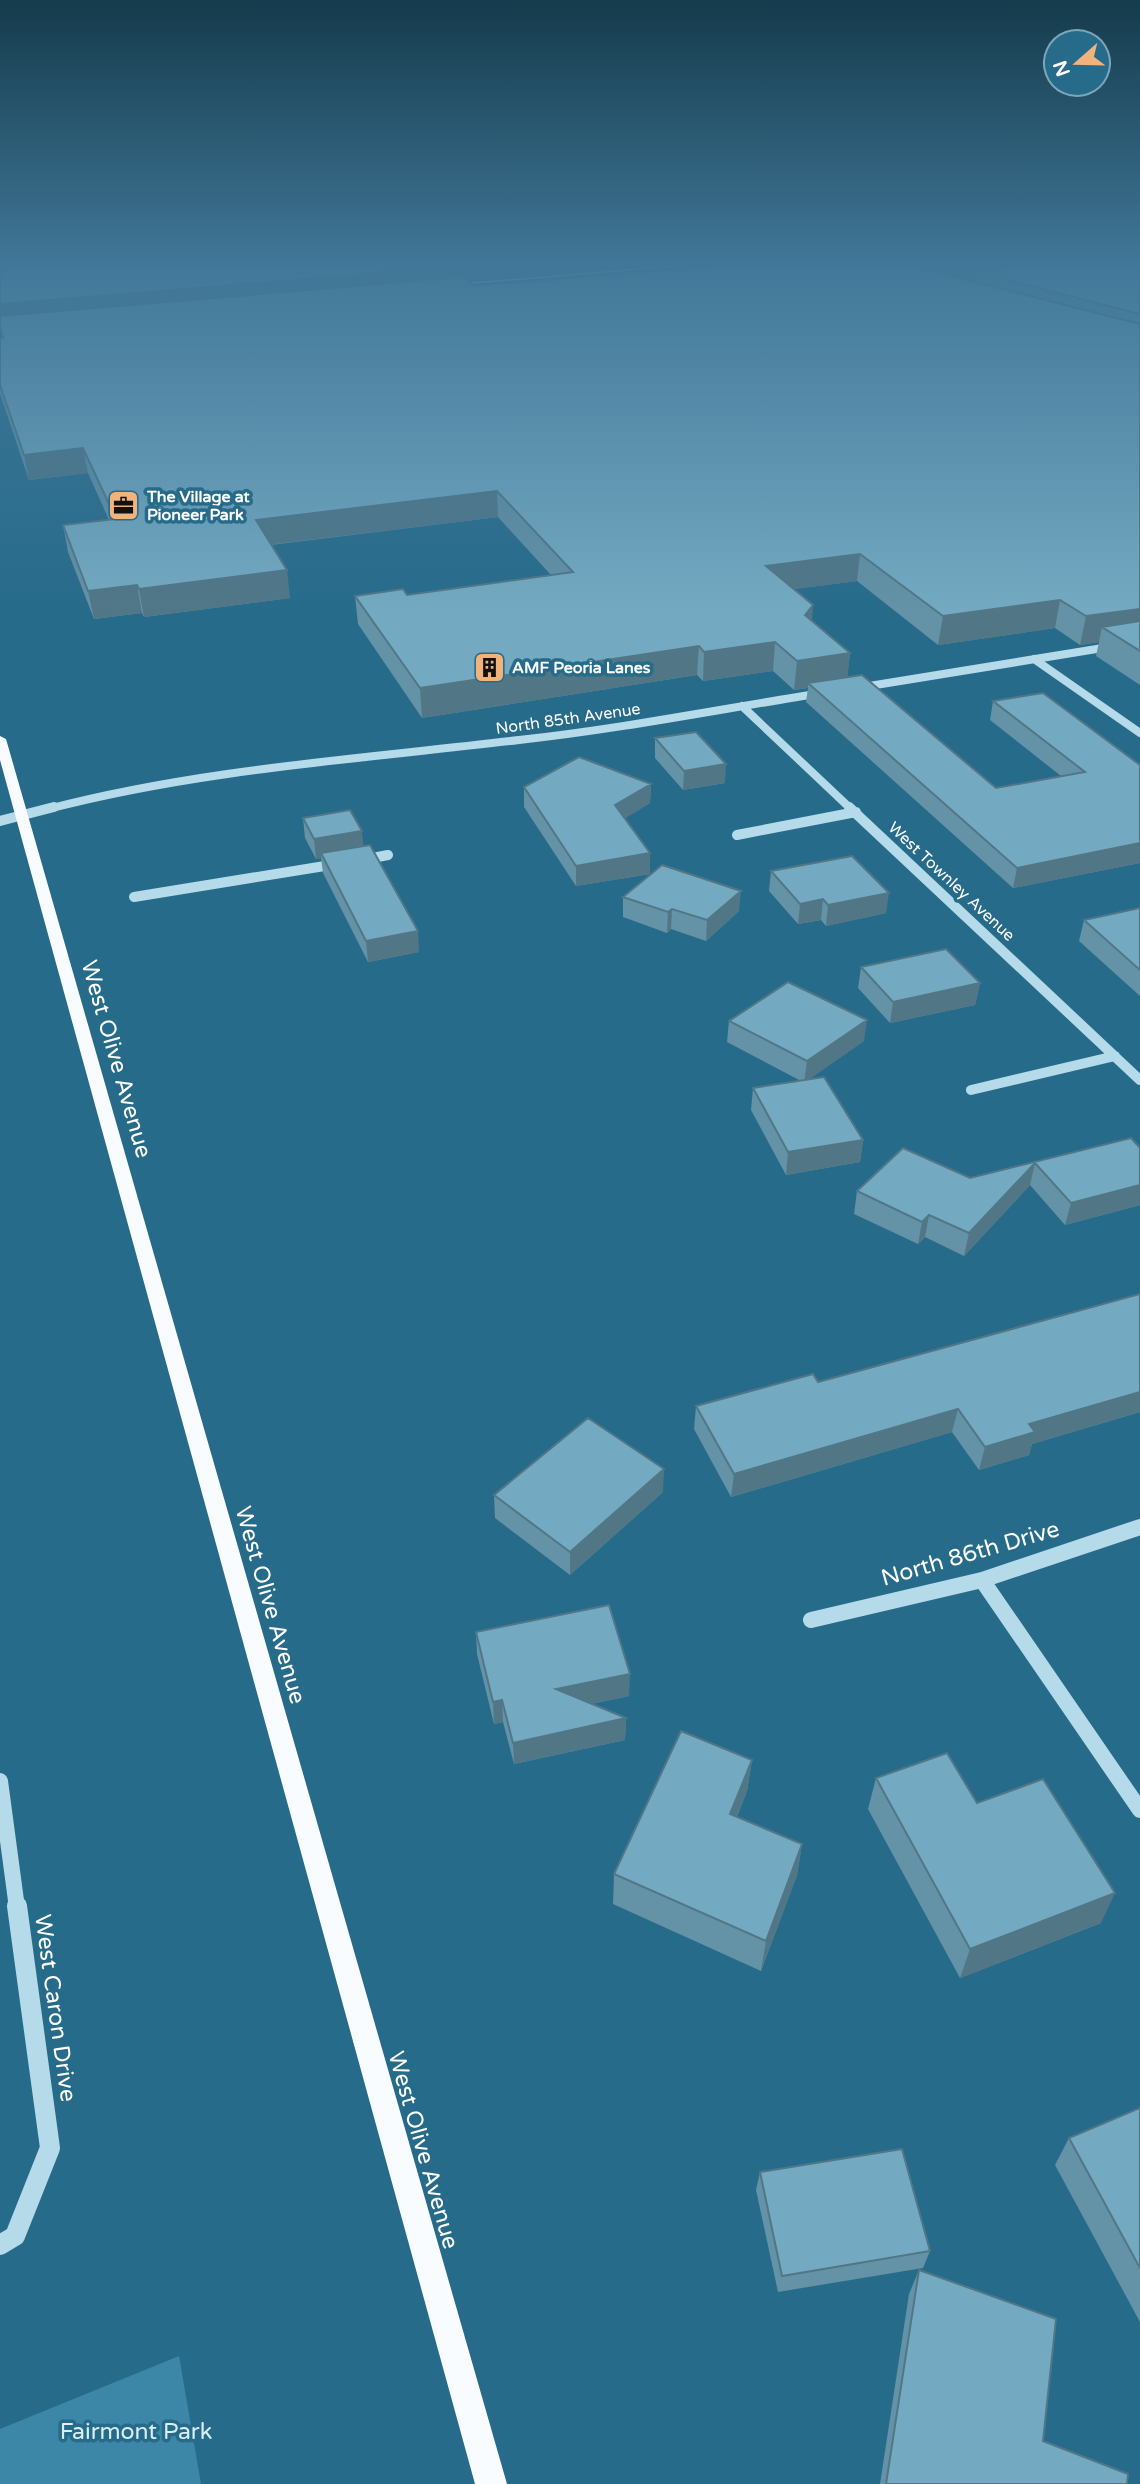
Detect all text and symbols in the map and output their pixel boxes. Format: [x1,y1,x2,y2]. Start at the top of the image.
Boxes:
north arrow [1042,28,1112,98]
text: N [1049,58,1075,79]
place label: The Village at Pioneer Park [146,487,251,525]
office icon: The Village at Pioneer Park [107,488,141,522]
building icon: AMF Peoria Lanes [472,650,506,684]
place label: AMF Peoria Lanes [512,658,651,678]
street label: North 85th Avenue [495,699,642,739]
street label: West Townley Avenue [884,818,1019,946]
street label: West Olive Avenue [74,957,158,1161]
street label: West Olive Avenue [228,1503,312,1707]
street label: North 86th Drive [878,1515,1063,1593]
street label: West Caron Drive [28,1913,82,2104]
street label: West Olive Avenue [381,2048,465,2252]
park label: Fairmont Park [60,2418,212,2446]

